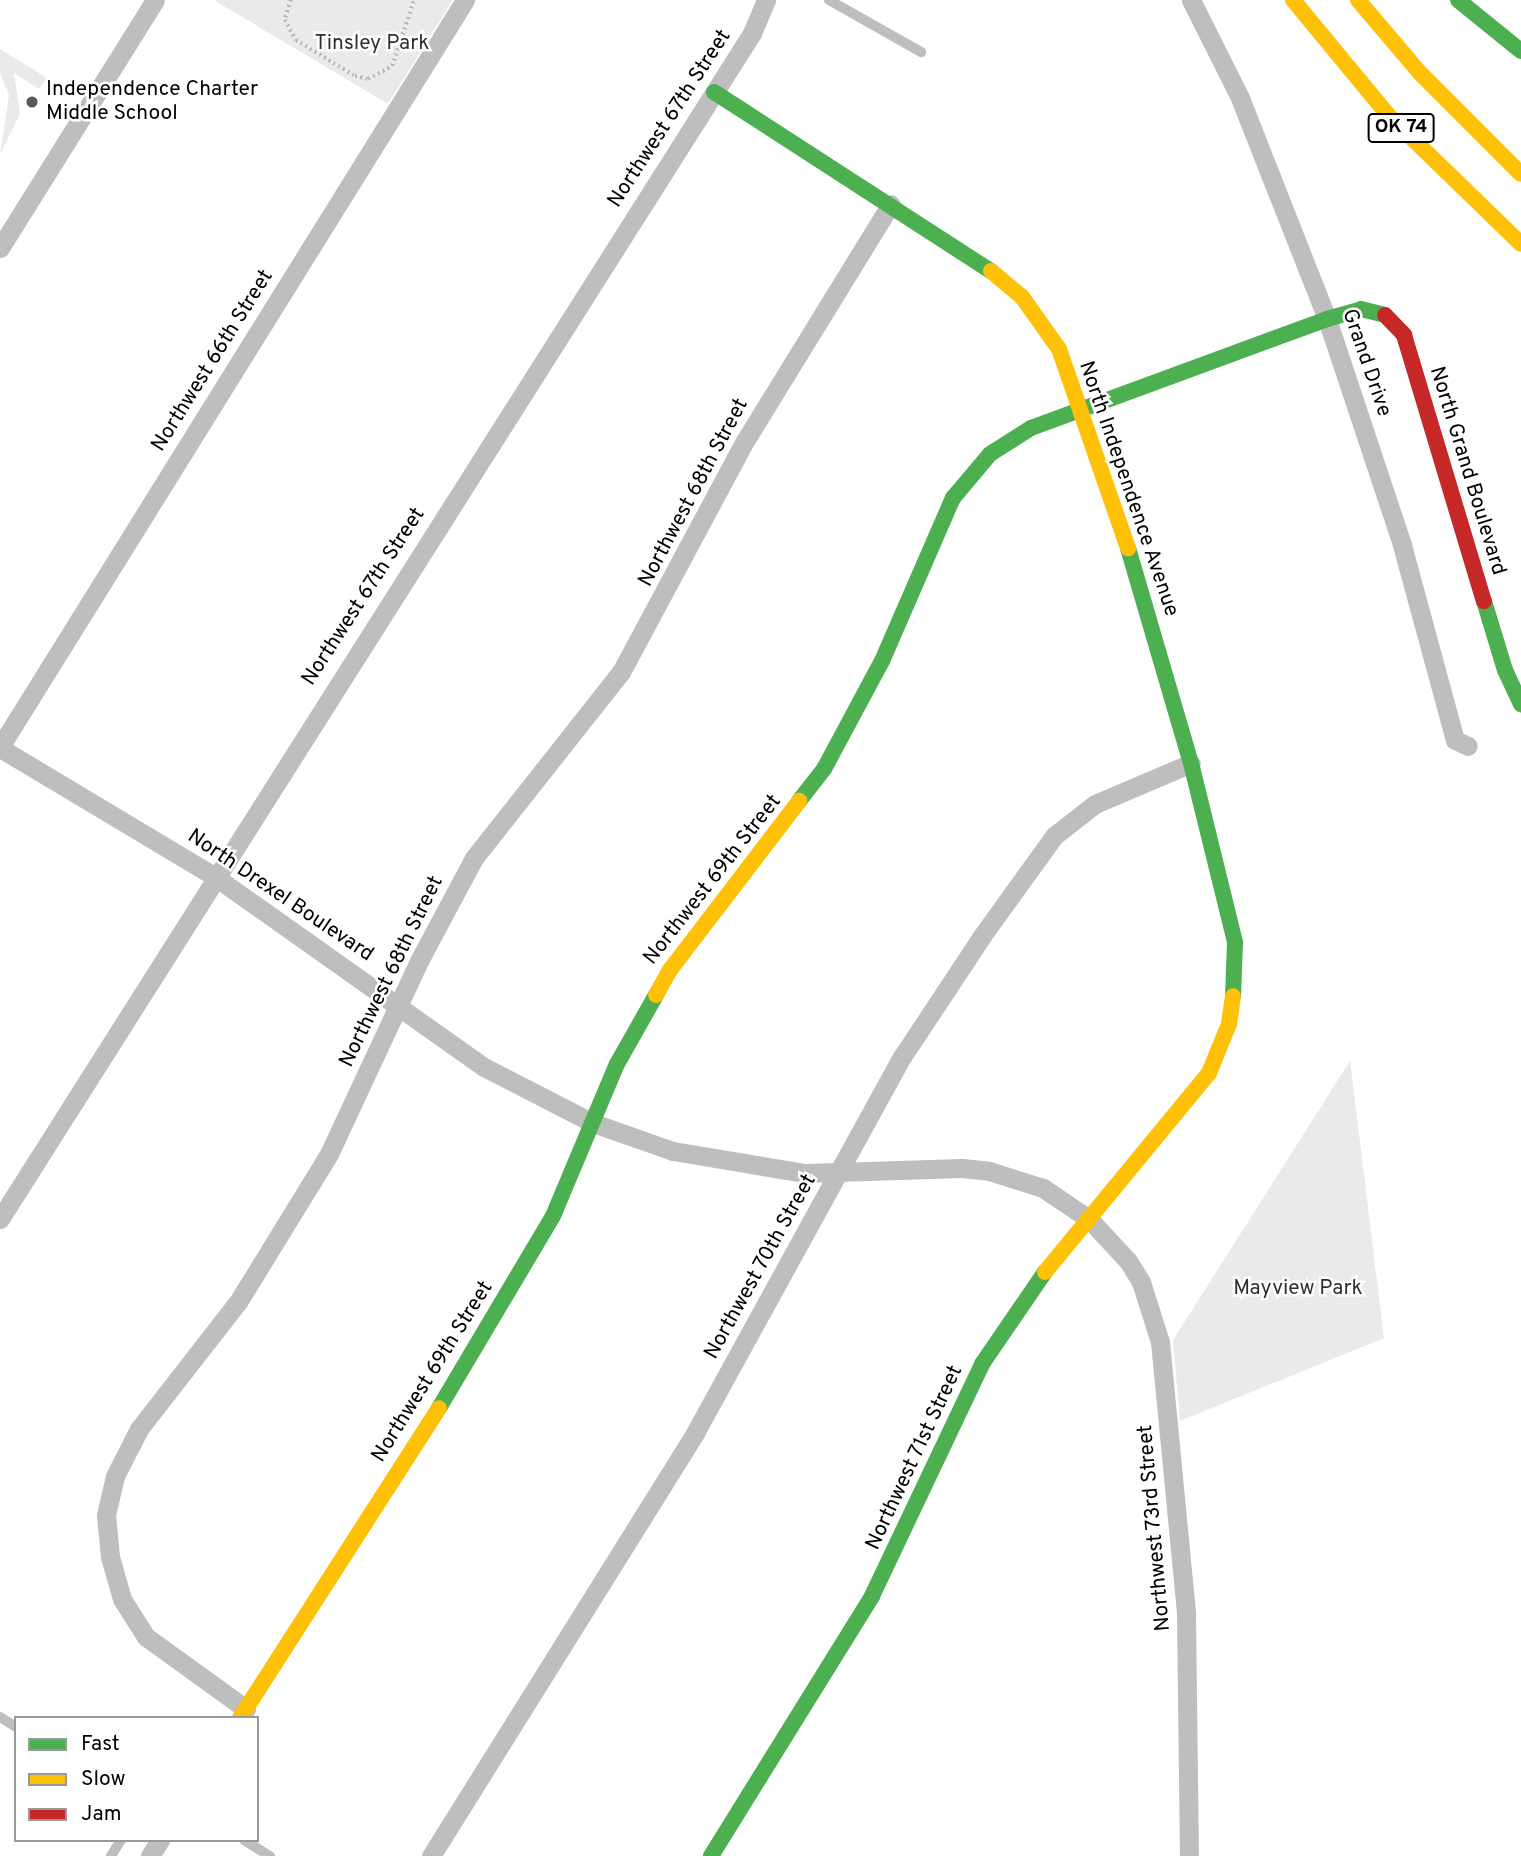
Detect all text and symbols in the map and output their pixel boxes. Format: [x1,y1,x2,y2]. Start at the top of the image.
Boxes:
street label: Northwest 67th Street [603,25,737,213]
park label: Tinsley Park [314,31,430,57]
place label: Independence Charter Middle School [46,77,258,127]
marker: Independence Charter Middle School [24,94,40,110]
road number: OK 74 [1366,112,1436,144]
street label: Northwest 66th Street [147,265,279,457]
street label: Grand Drive [1336,306,1396,420]
street label: North Independence Avenue [1072,358,1184,620]
street label: North Grand Boulevard [1423,364,1511,578]
street label: Northwest 68th Street [634,395,754,591]
street label: Northwest 67th Street [297,503,431,691]
street label: Northwest 69th Street [639,790,787,970]
street label: North Drexel Boulevard [182,824,378,968]
street label: Northwest 68th Street [335,872,449,1072]
street label: Northwest 70th Street [699,1170,823,1364]
park label: Mayview Park [1233,1276,1363,1302]
street label: Northwest 69th Street [367,1277,499,1467]
street label: Northwest 71st Street [861,1361,969,1555]
street label: Northwest 73rd Street [1133,1423,1177,1633]
legend [14,1716,259,1842]
text: Fast [81,1731,120,1758]
text: Slow [81,1766,126,1793]
text: Jam [81,1801,122,1828]

